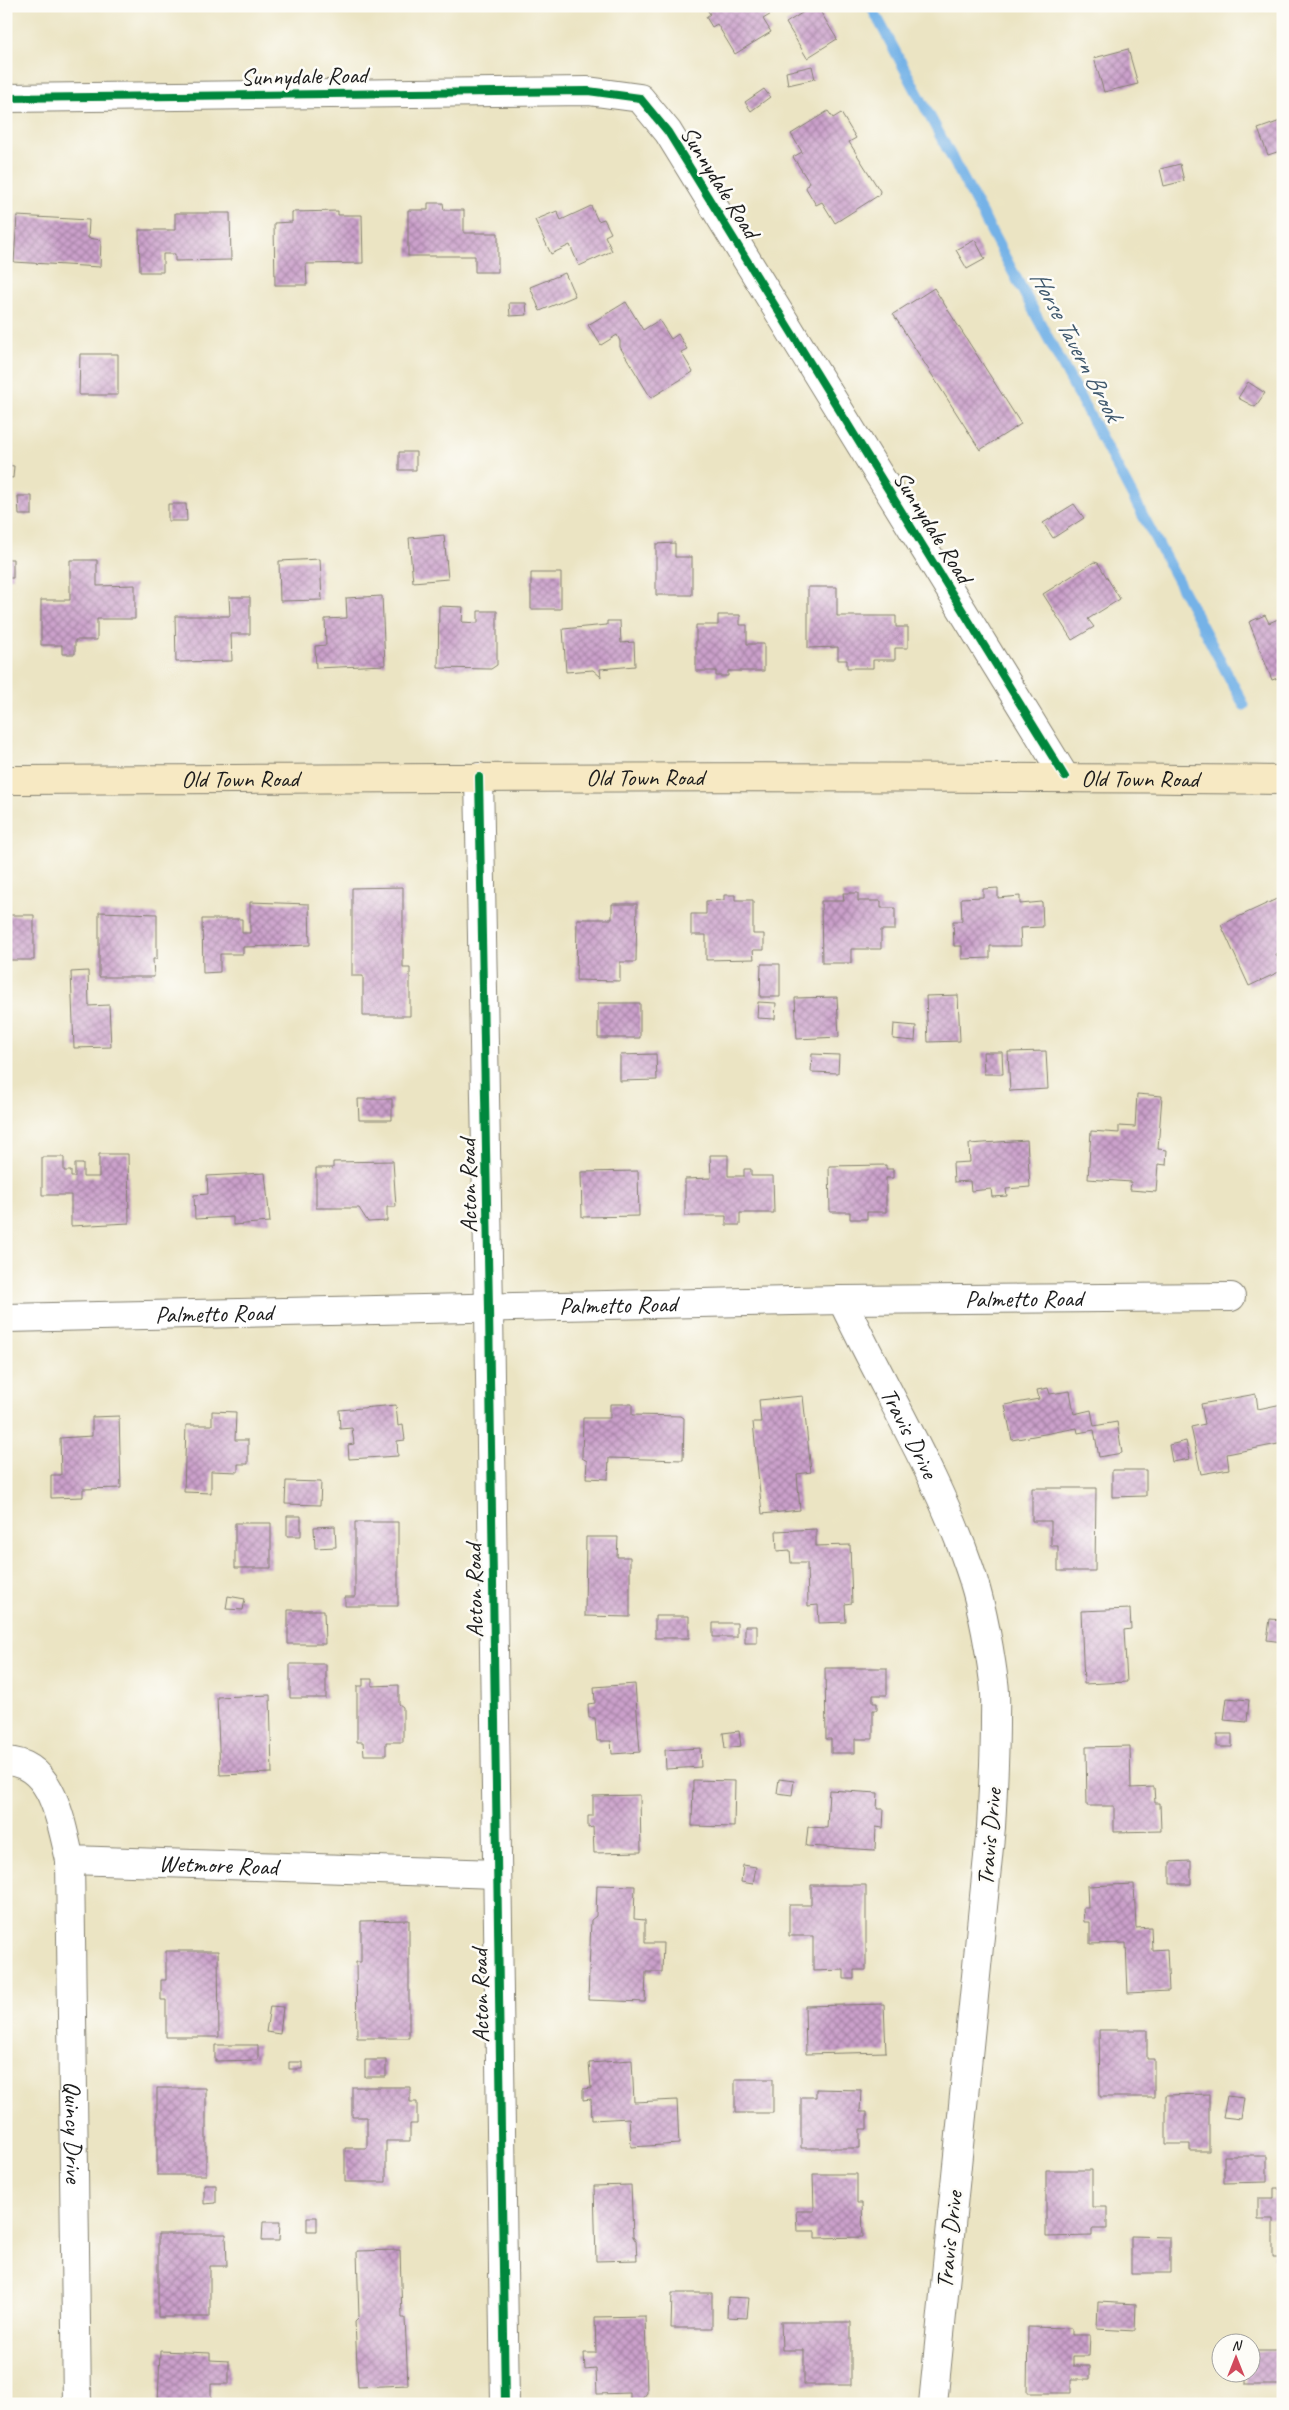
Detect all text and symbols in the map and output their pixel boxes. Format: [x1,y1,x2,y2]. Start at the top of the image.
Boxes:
street label: Sunnydale Road [240,60,371,92]
street label: Sunnydale Road [674,120,768,247]
water label: Horse Tavern Brook [1023,265,1131,430]
street label: Sunnydale Road [887,465,981,592]
street label: Old Town Road [586,762,707,792]
street label: Old Town Road [1081,763,1203,794]
street label: Old Town Road [181,764,303,794]
street label: Acton Road [452,1135,484,1233]
street label: Palmetto Road [965,1283,1086,1314]
street label: Palmetto Road [559,1288,681,1321]
street label: Palmetto Road [155,1297,277,1330]
street label: Travis Drive [874,1382,946,1485]
street label: Acton Road [458,1540,490,1638]
street label: Travis Drive [970,1785,1008,1887]
street label: Wetmore Road [158,1848,282,1882]
street label: Acton Road [464,1945,496,2043]
street label: Quincy Drive [58,2081,89,2185]
street label: Travis Drive [929,2188,969,2290]
north arrow [1212,2332,1262,2382]
text: N [1232,2337,1243,2354]

